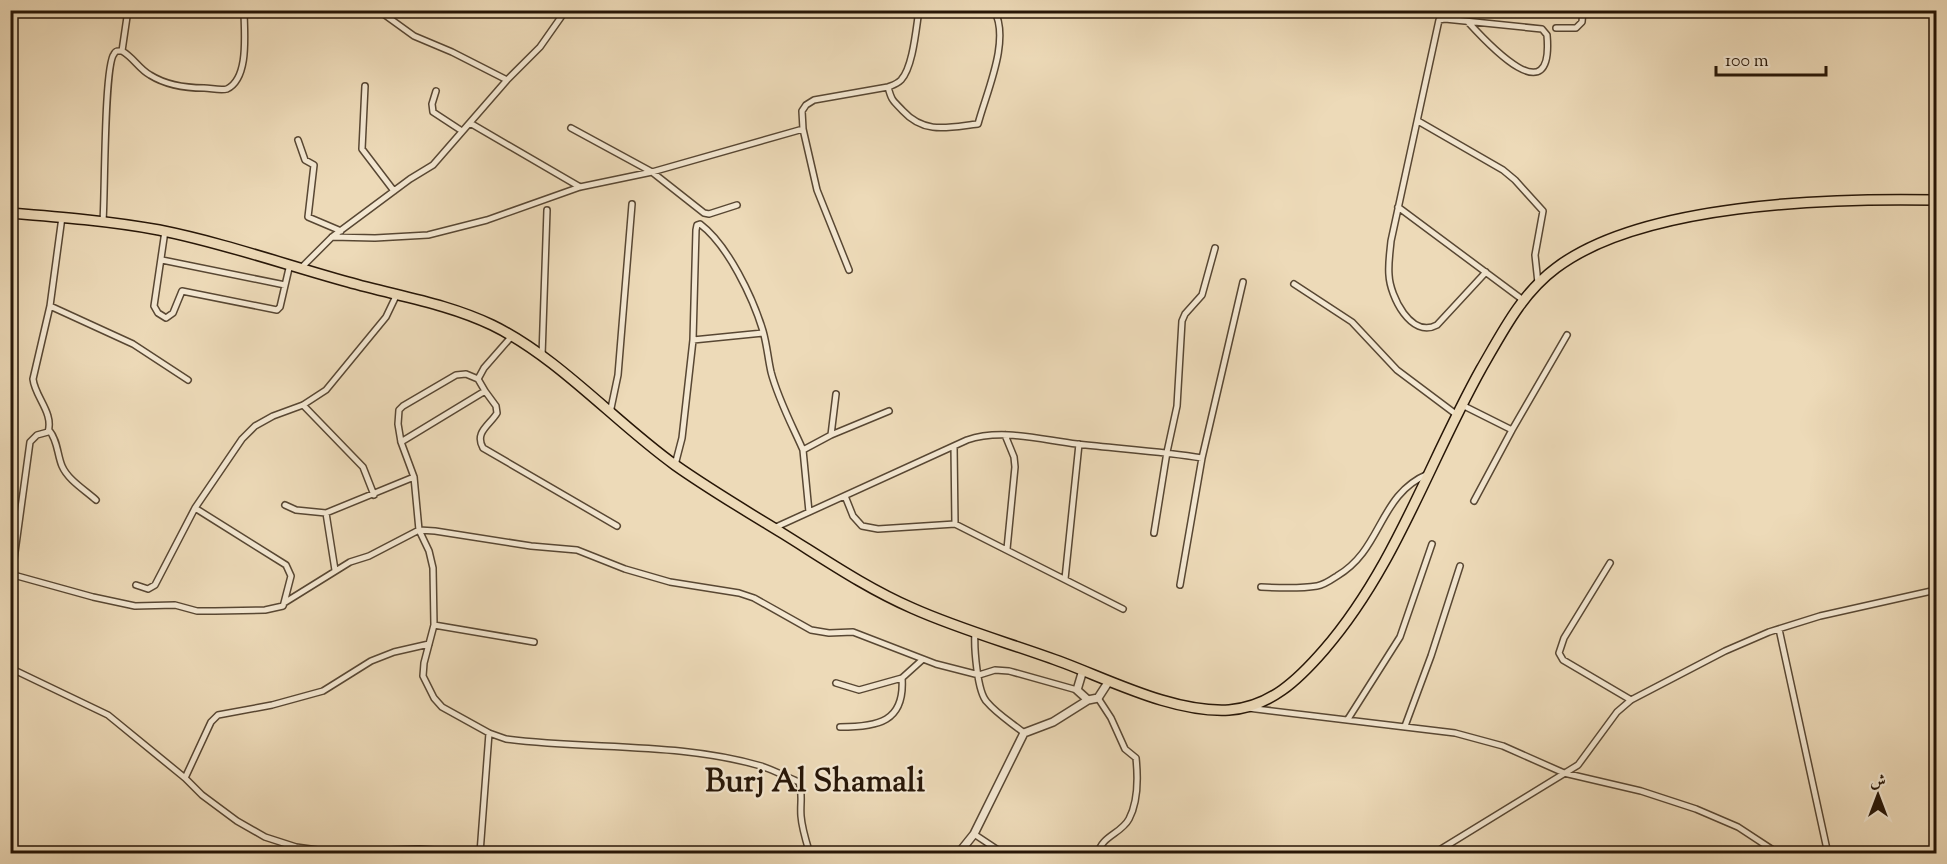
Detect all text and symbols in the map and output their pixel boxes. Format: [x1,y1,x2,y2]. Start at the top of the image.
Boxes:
scale bar [1716,39,1826,77]
text: 100 m [1725,49,1769,75]
district label: Burj Al Shamali [705,760,925,806]
north arrow [1848,765,1908,825]
text: ش [1870,771,1886,794]

